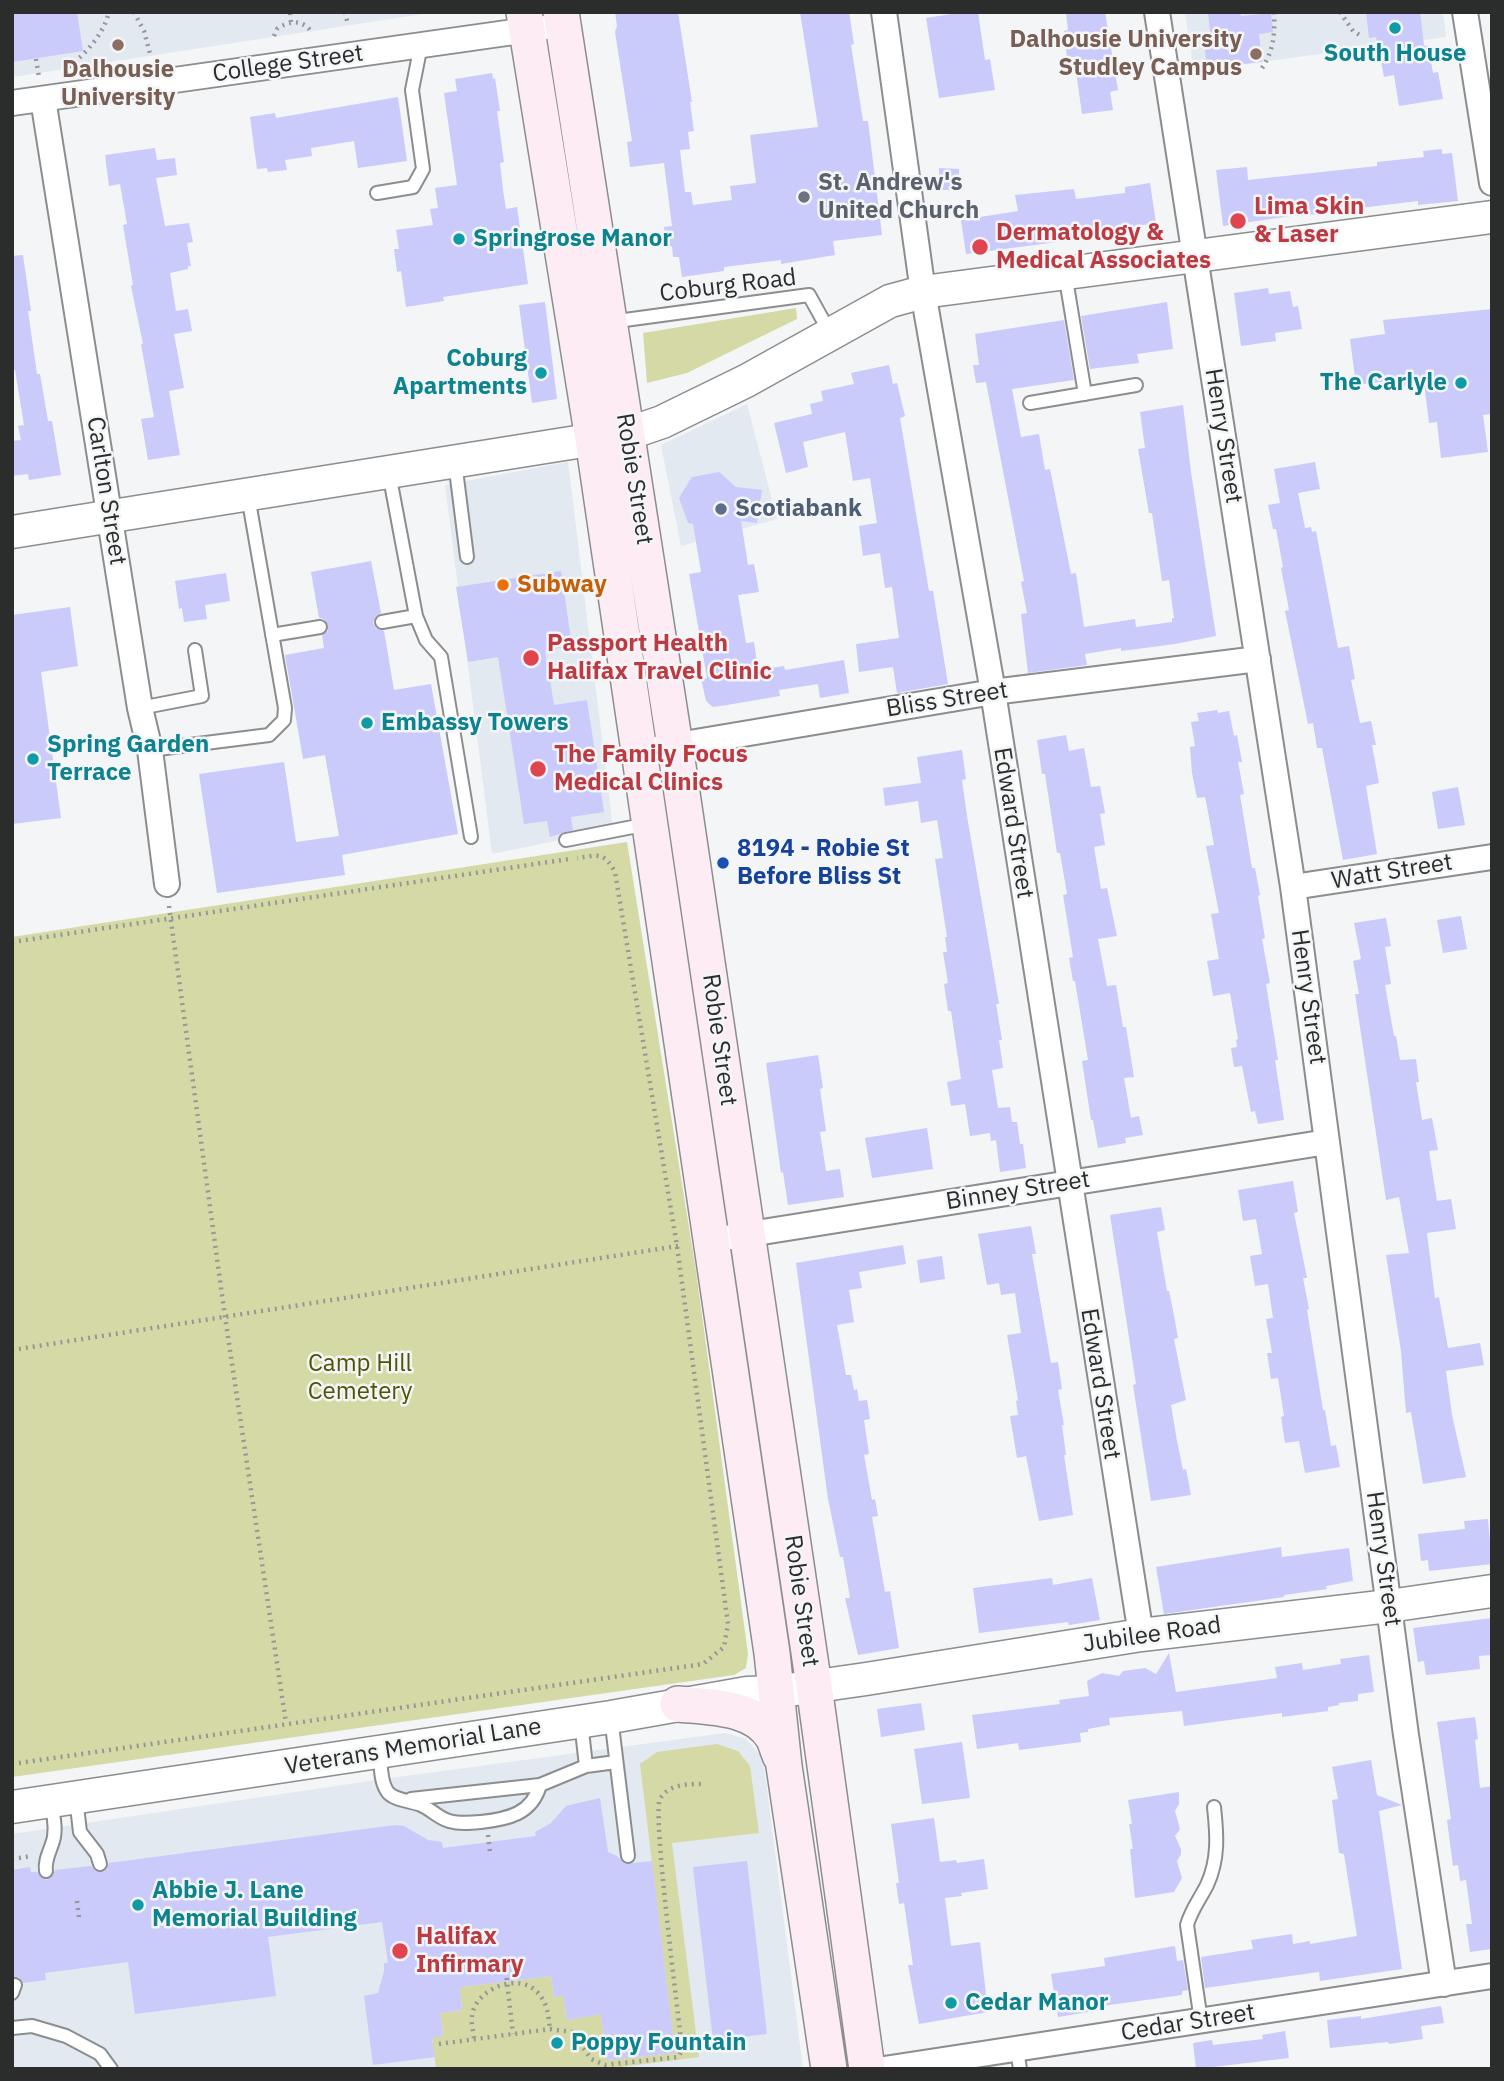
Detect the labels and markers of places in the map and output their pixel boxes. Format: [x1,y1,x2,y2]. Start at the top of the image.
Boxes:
marker: South House [1387,20,1403,36]
place label: Dalhousie University Studley Campus [1009,26,1242,82]
marker: Dalhousie University [110,37,126,53]
place label: South House [1324,40,1466,68]
marker: Dalhousie University Studley Campus [1248,46,1264,62]
place label: Dalhousie University [61,56,175,112]
place label: St. Andrew's United Church [818,169,979,225]
marker: St. Andrew's United Church [796,189,812,205]
place label: Lima Skin & Laser [1254,193,1364,249]
marker: Lima Skin & Laser [1228,211,1248,231]
place label: Dermatology & Medical Associates [996,219,1211,275]
place label: Springrose Manor [473,225,672,253]
marker: Springrose Manor [451,231,467,247]
marker: Dermatology & Medical Associates [970,237,990,257]
place label: Coburg Apartments [393,345,527,401]
marker: Coburg Apartments [533,365,549,381]
place label: The Carlyle [1320,369,1447,397]
marker: The Carlyle [1453,375,1469,391]
place label: Scotiabank [735,495,862,523]
marker: Scotiabank [713,501,729,517]
place label: Subway [517,571,607,599]
marker: Subway [495,577,511,593]
place label: Passport Health Halifax Travel Clinic [547,630,772,686]
marker: Passport Health Halifax Travel Clinic [521,648,541,668]
place label: Embassy Towers [381,709,569,737]
marker: Embassy Towers [359,715,375,731]
place label: Spring Garden Terrace [47,731,209,787]
place label: The Family Focus Medical Clinics [554,741,748,797]
marker: Spring Garden Terrace [25,751,41,767]
marker: The Family Focus Medical Clinics [528,759,548,779]
place label: 8194 - Robie St Before Bliss St [737,835,910,891]
marker: 8194 - Robie St Before Bliss St [715,855,731,871]
place label: Abbie J. Lane Memorial Building [152,1877,357,1933]
marker: Abbie J. Lane Memorial Building [130,1897,146,1913]
place label: Halifax Infirmary [416,1923,524,1979]
marker: Halifax Infirmary [390,1941,410,1961]
place label: Cedar Manor [965,1989,1109,2017]
marker: Cedar Manor [943,1995,959,2011]
place label: Poppy Fountain [571,2029,747,2057]
marker: Poppy Fountain [549,2035,565,2051]

